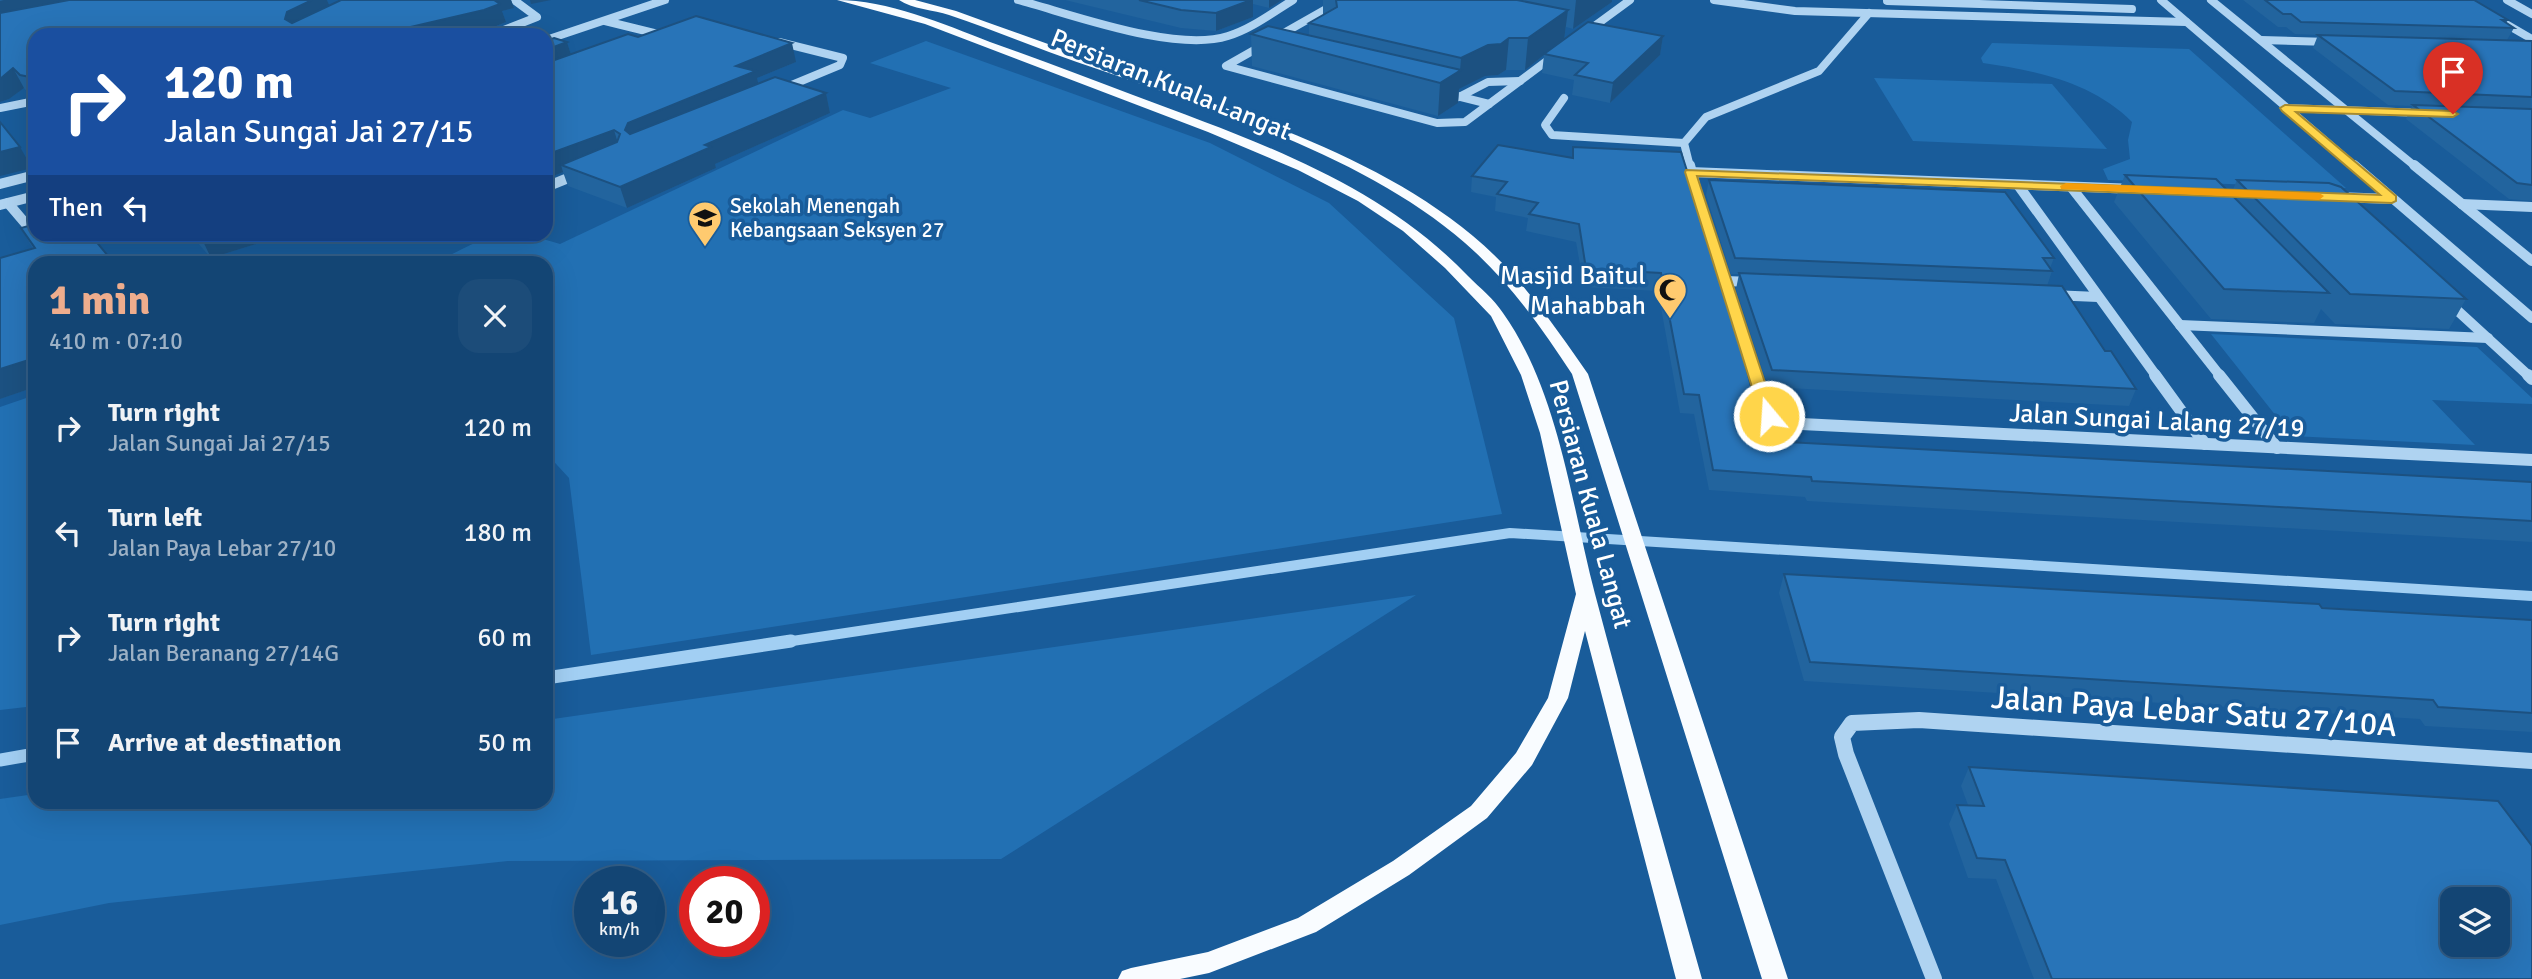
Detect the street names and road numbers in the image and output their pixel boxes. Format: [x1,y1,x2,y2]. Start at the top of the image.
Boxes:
street label: Persiaran Kuala Langat [1046,22,1295,148]
street label: Persiaran Kuala Langat [1541,376,1639,632]
street label: Jalan Sungai Lalang 27/19 [2009,397,2305,445]
street label: Jalan Paya Lebar Satu 27/10A [1990,678,2398,745]

